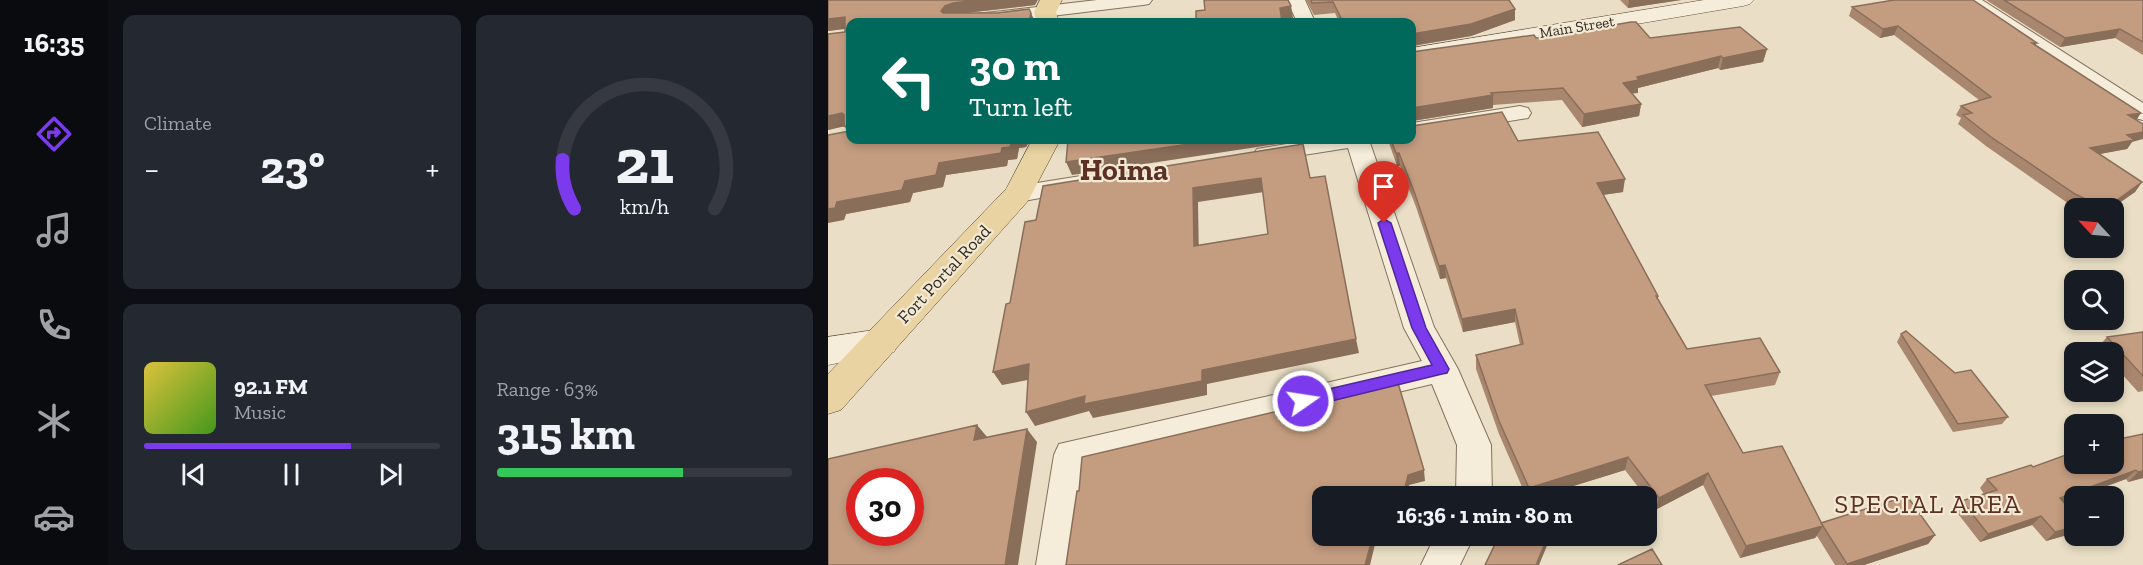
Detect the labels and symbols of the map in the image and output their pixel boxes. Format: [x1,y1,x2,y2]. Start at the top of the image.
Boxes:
street label: Main Street [1538,12,1616,42]
district label: Hoima [1080,152,1168,188]
pin [1358,161,1409,223]
north arrow [2064,198,2124,258]
street label: Fort Portal Road [893,220,995,328]
position arrow [1271,369,1335,433]
speed limit sign: 30 [846,468,924,546]
district label: SPECIAL AREA [1834,488,2022,520]

